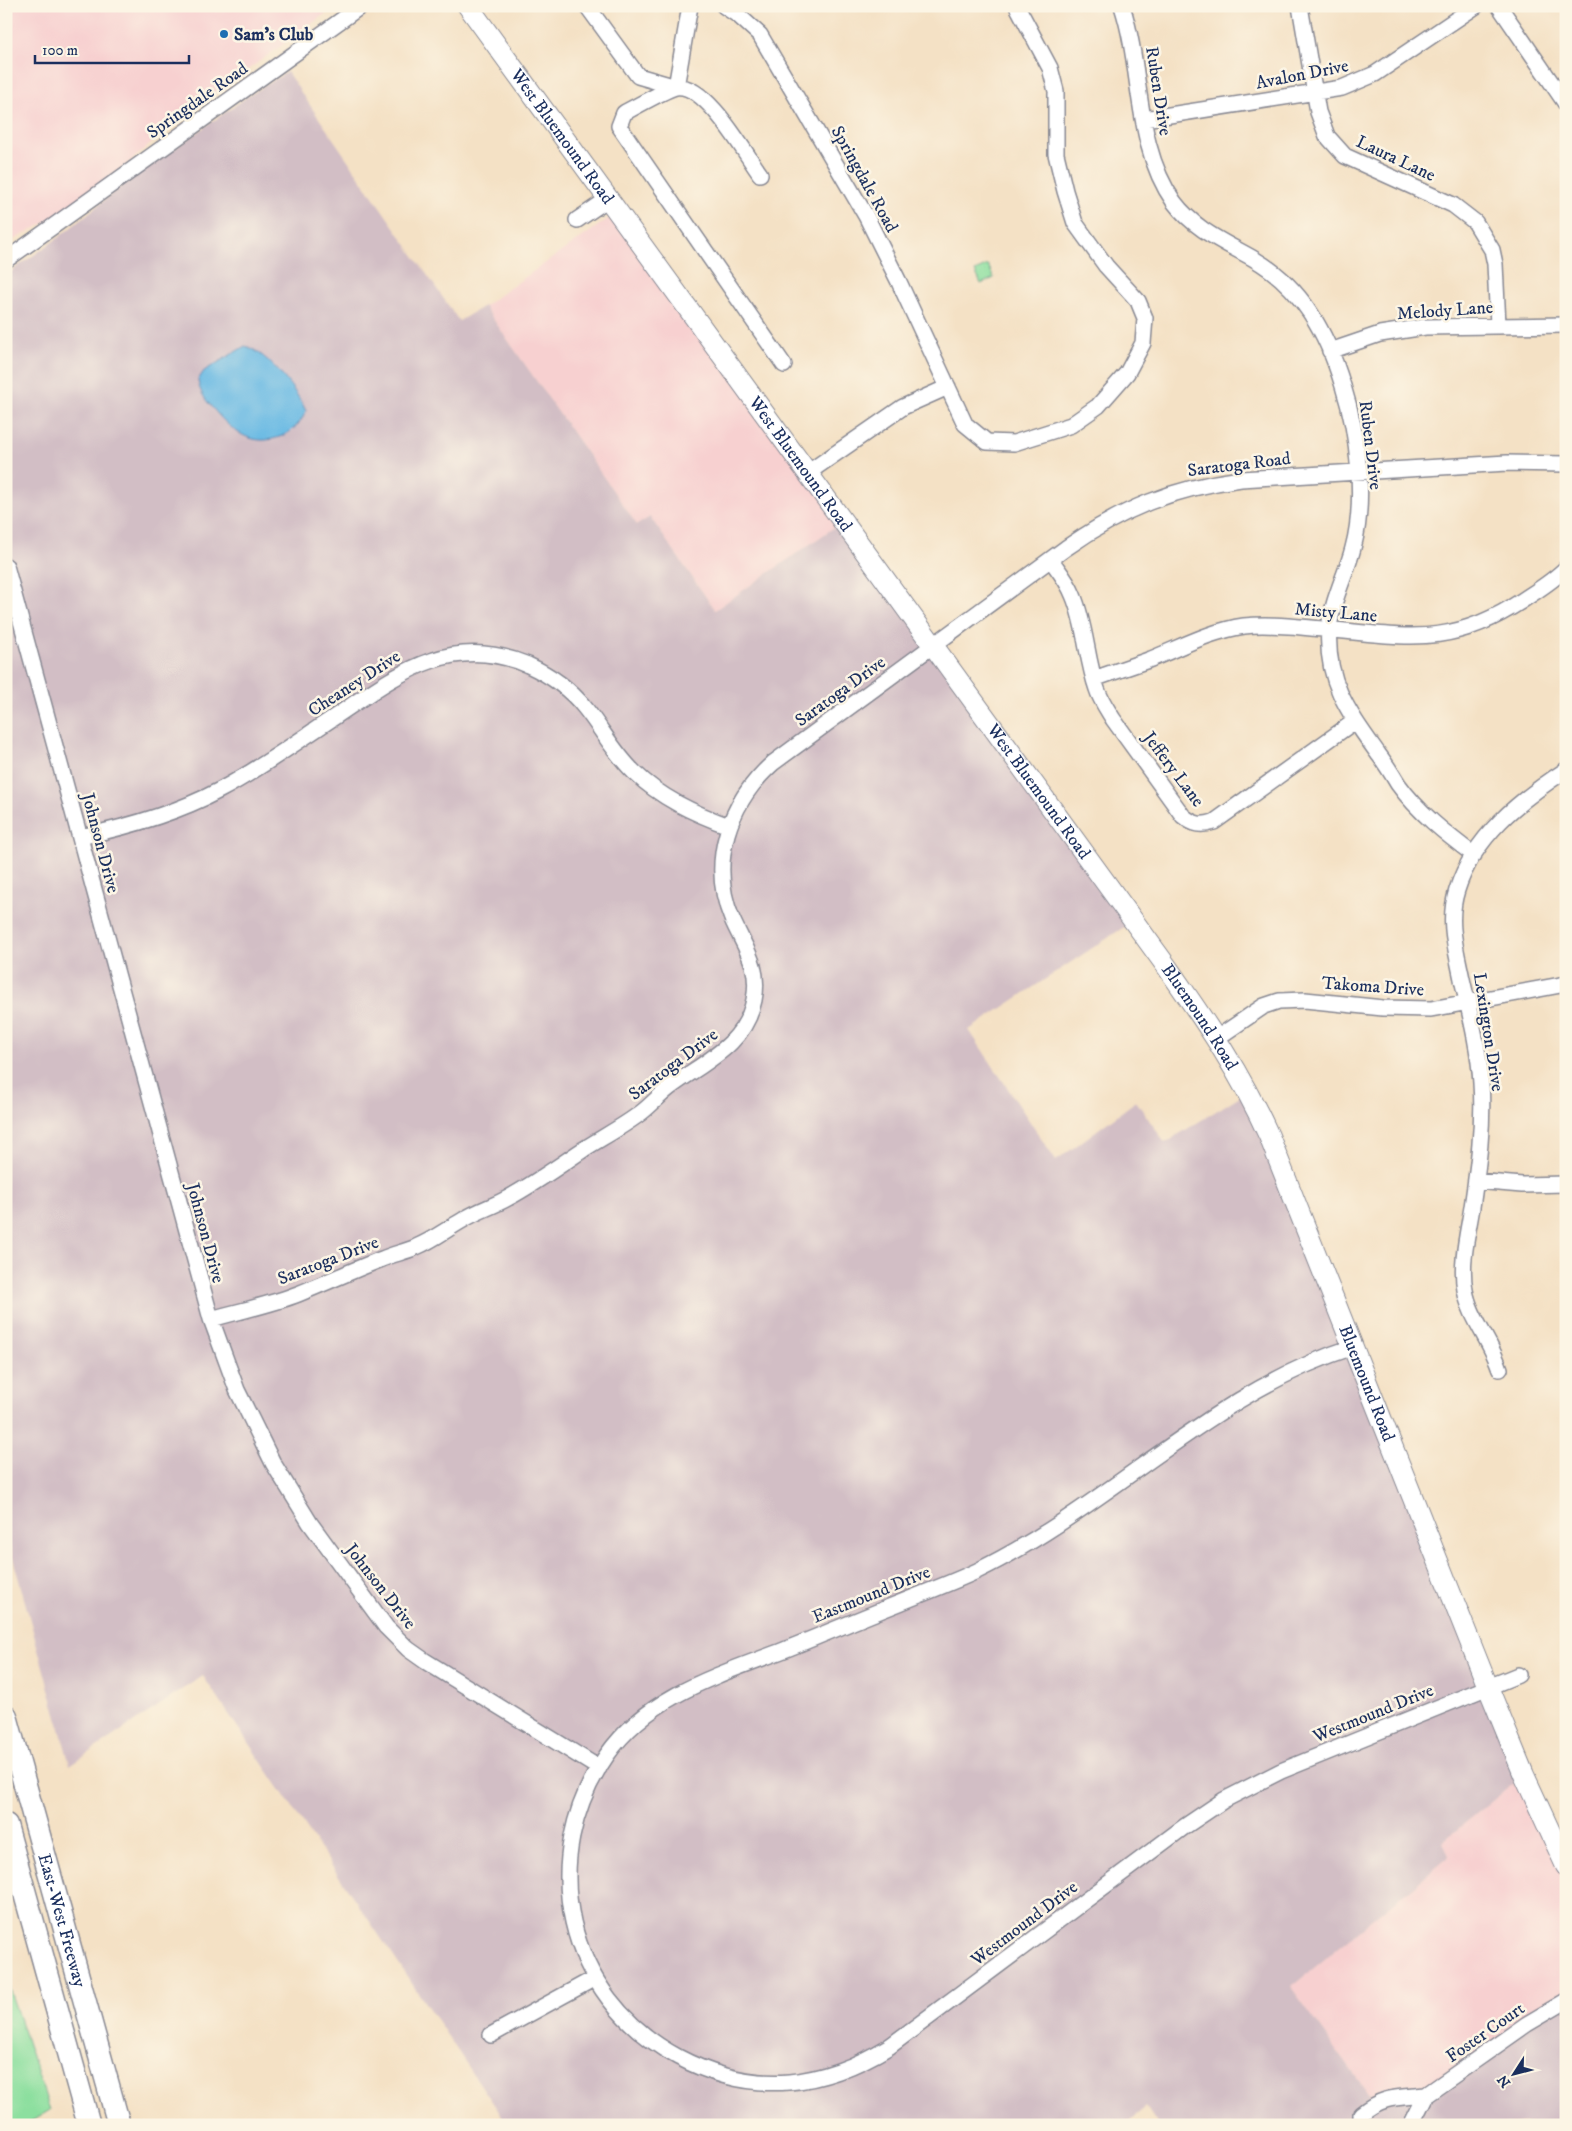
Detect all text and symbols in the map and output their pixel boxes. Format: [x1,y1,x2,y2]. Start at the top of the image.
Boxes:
place label: Sam's Club [234,24,314,46]
marker: Sam's Club [218,28,230,40]
scale bar [35,32,189,64]
text: 100 m [42,41,78,60]
street label: Ruben Drive [1140,45,1176,137]
street label: Avalon Drive [1254,55,1350,95]
street label: Springdale Road [143,58,252,144]
street label: West Bluemound Road [505,64,618,209]
street label: Springdale Road [826,122,902,237]
street label: Laura Lane [1352,131,1439,187]
street label: Melody Lane [1396,297,1494,325]
street label: West Bluemound Road [743,392,857,536]
street label: Ruben Drive [1354,399,1386,491]
street label: Saratoga Road [1186,448,1292,482]
street label: Misty Lane [1294,598,1378,628]
street label: Cheaney Drive [304,646,405,722]
street label: Saratoga Drive [791,652,890,732]
street label: West Bluemound Road [981,719,1095,864]
street label: Jeffery Lane [1137,726,1209,811]
street label: Johnson Drive [76,789,124,896]
street label: Bluemound Road [1156,960,1242,1074]
street label: Lexington Drive [1468,971,1508,1093]
street label: Takoma Drive [1321,972,1425,1002]
street label: Saratoga Drive [625,1024,723,1106]
street label: Johnson Drive [181,1179,229,1286]
street label: Saratoga Drive [275,1232,382,1290]
street label: Bluemound Road [1333,1322,1399,1445]
street label: Johnson Drive [339,1538,420,1634]
street label: Eastmound Drive [809,1561,934,1629]
street label: Westmound Drive [1309,1680,1437,1748]
street label: East-West Freeway [33,1851,91,1990]
street label: Westmound Drive [966,1876,1082,1972]
street label: Foster Court [1442,1998,1529,2068]
north arrow [1490,2048,1540,2098]
text: N [1493,2071,1515,2091]

